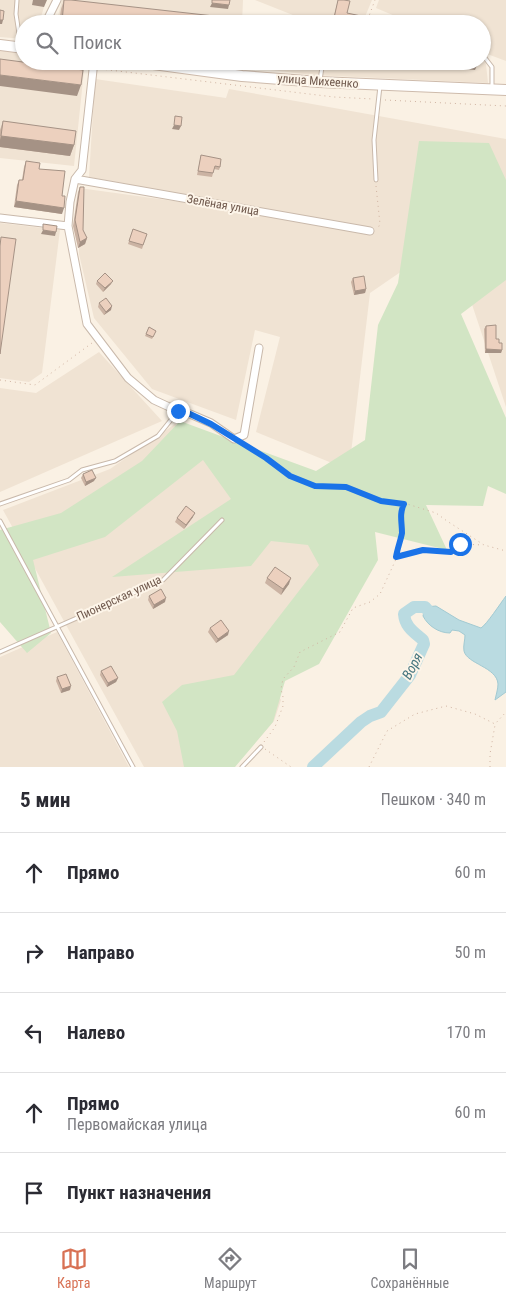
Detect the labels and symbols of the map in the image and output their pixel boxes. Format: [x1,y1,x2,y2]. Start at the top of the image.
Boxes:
street label: улица Михеенко [277,71,359,91]
street label: Зелёная улица [186,192,260,218]
route end [167,400,190,423]
route start [449,533,472,556]
street label: Пионерская улица [74,572,164,624]
water label: Воря [398,650,426,682]

